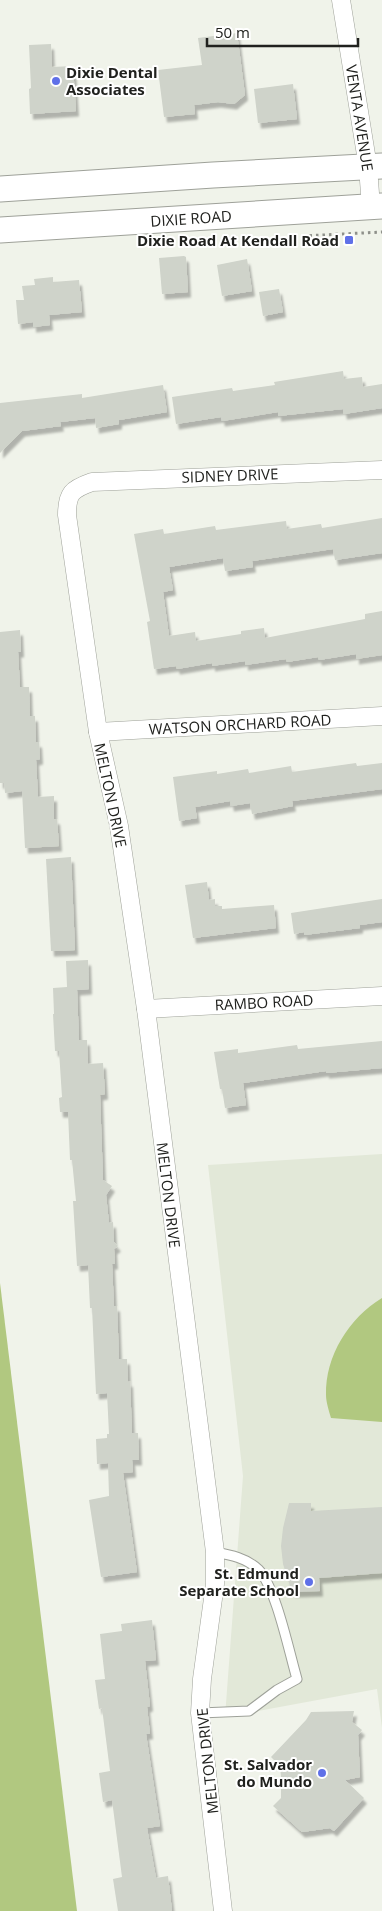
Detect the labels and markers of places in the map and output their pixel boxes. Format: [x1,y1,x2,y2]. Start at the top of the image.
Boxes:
place label: Dixie Dental Associates [66,62,158,99]
marker: Dixie Dental Associates [50,75,62,87]
place label: Dixie Road At Kendall Road [137,230,339,250]
marker: Dixie Road At Kendall Road [343,234,355,246]
place label: St. Edmund Separate School [179,1563,299,1600]
marker: St. Edmund Separate School [303,1576,315,1588]
place label: St. Salvador do Mundo [224,1754,312,1791]
marker: St. Salvador do Mundo [316,1767,328,1779]

